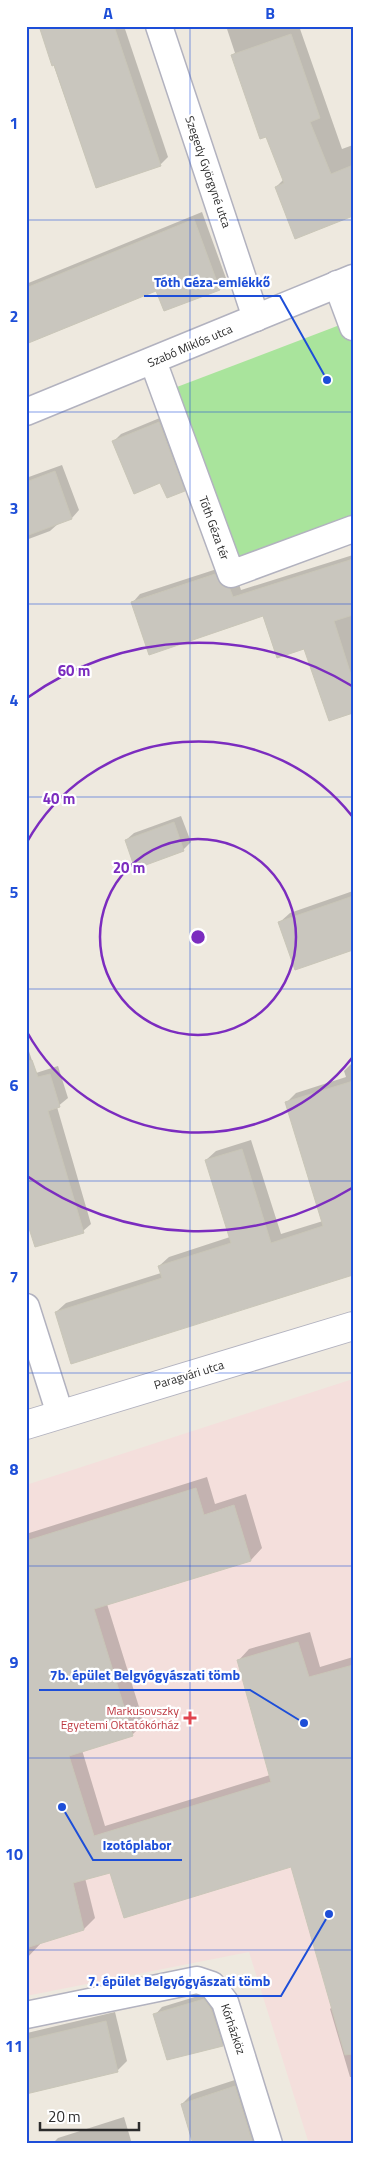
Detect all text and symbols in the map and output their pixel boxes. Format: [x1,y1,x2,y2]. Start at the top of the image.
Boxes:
text: A [103,1,113,25]
text: B [265,1,275,25]
text: 1 [10,111,18,135]
street label: Szegedy Györgyné utca [180,113,237,230]
callout: Tóth Géza-emlékkő [144,267,280,296]
text: Tóth Géza-emlékkő [154,271,270,292]
text: 2 [10,304,18,328]
street label: Szabó Miklós utca [144,319,235,372]
street label: Tóth Géza tér [194,493,235,562]
text: 3 [10,496,18,520]
text: 60 m [58,659,90,682]
text: 4 [10,688,19,712]
text: 40 m [43,787,75,810]
text: 20 m [113,856,145,879]
text: 5 [10,880,19,904]
centre of rings [189,928,207,946]
text: 6 [10,1073,19,1097]
text: 7 [10,1265,18,1289]
street label: Paragvári utca [151,1355,226,1394]
text: 8 [10,1457,19,1481]
text: 9 [10,1650,19,1674]
callout: 7b. épület Belgyógyászati tömb [39,1661,250,1690]
text: 7b. épület Belgyógyászati tömb [50,1664,241,1685]
place label: Markusovszky Egyetemi Oktatókórház [61,1701,179,1734]
marker: Markusovszky Egyetemi Oktatókórház [183,1711,197,1725]
callout: Izotóplabor [93,1831,182,1860]
text: Izotóplabor [102,1834,172,1855]
text: 10 [5,1842,23,1866]
callout: 7. épület Belgyógyászati tömb [78,1967,281,1996]
text: 7. épület Belgyógyászati tömb [88,1970,271,1991]
street label: Kórházköz [216,2001,251,2057]
text: 11 [5,2034,23,2058]
scale bar [40,2100,139,2132]
text: 20 m [48,2105,81,2128]

